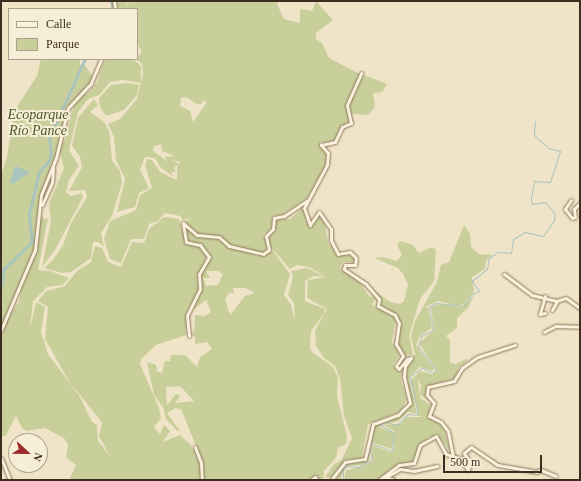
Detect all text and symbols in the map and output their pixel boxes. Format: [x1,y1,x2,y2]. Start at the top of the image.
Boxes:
legend [8,8,138,60]
text: Calle [46,17,71,31]
text: Parque [46,37,79,51]
park label: Ecoparque Río Pance [8,107,68,140]
north arrow [8,433,48,473]
scale bar [445,447,544,473]
text: N [31,451,45,463]
text: 500 m [450,455,480,469]

